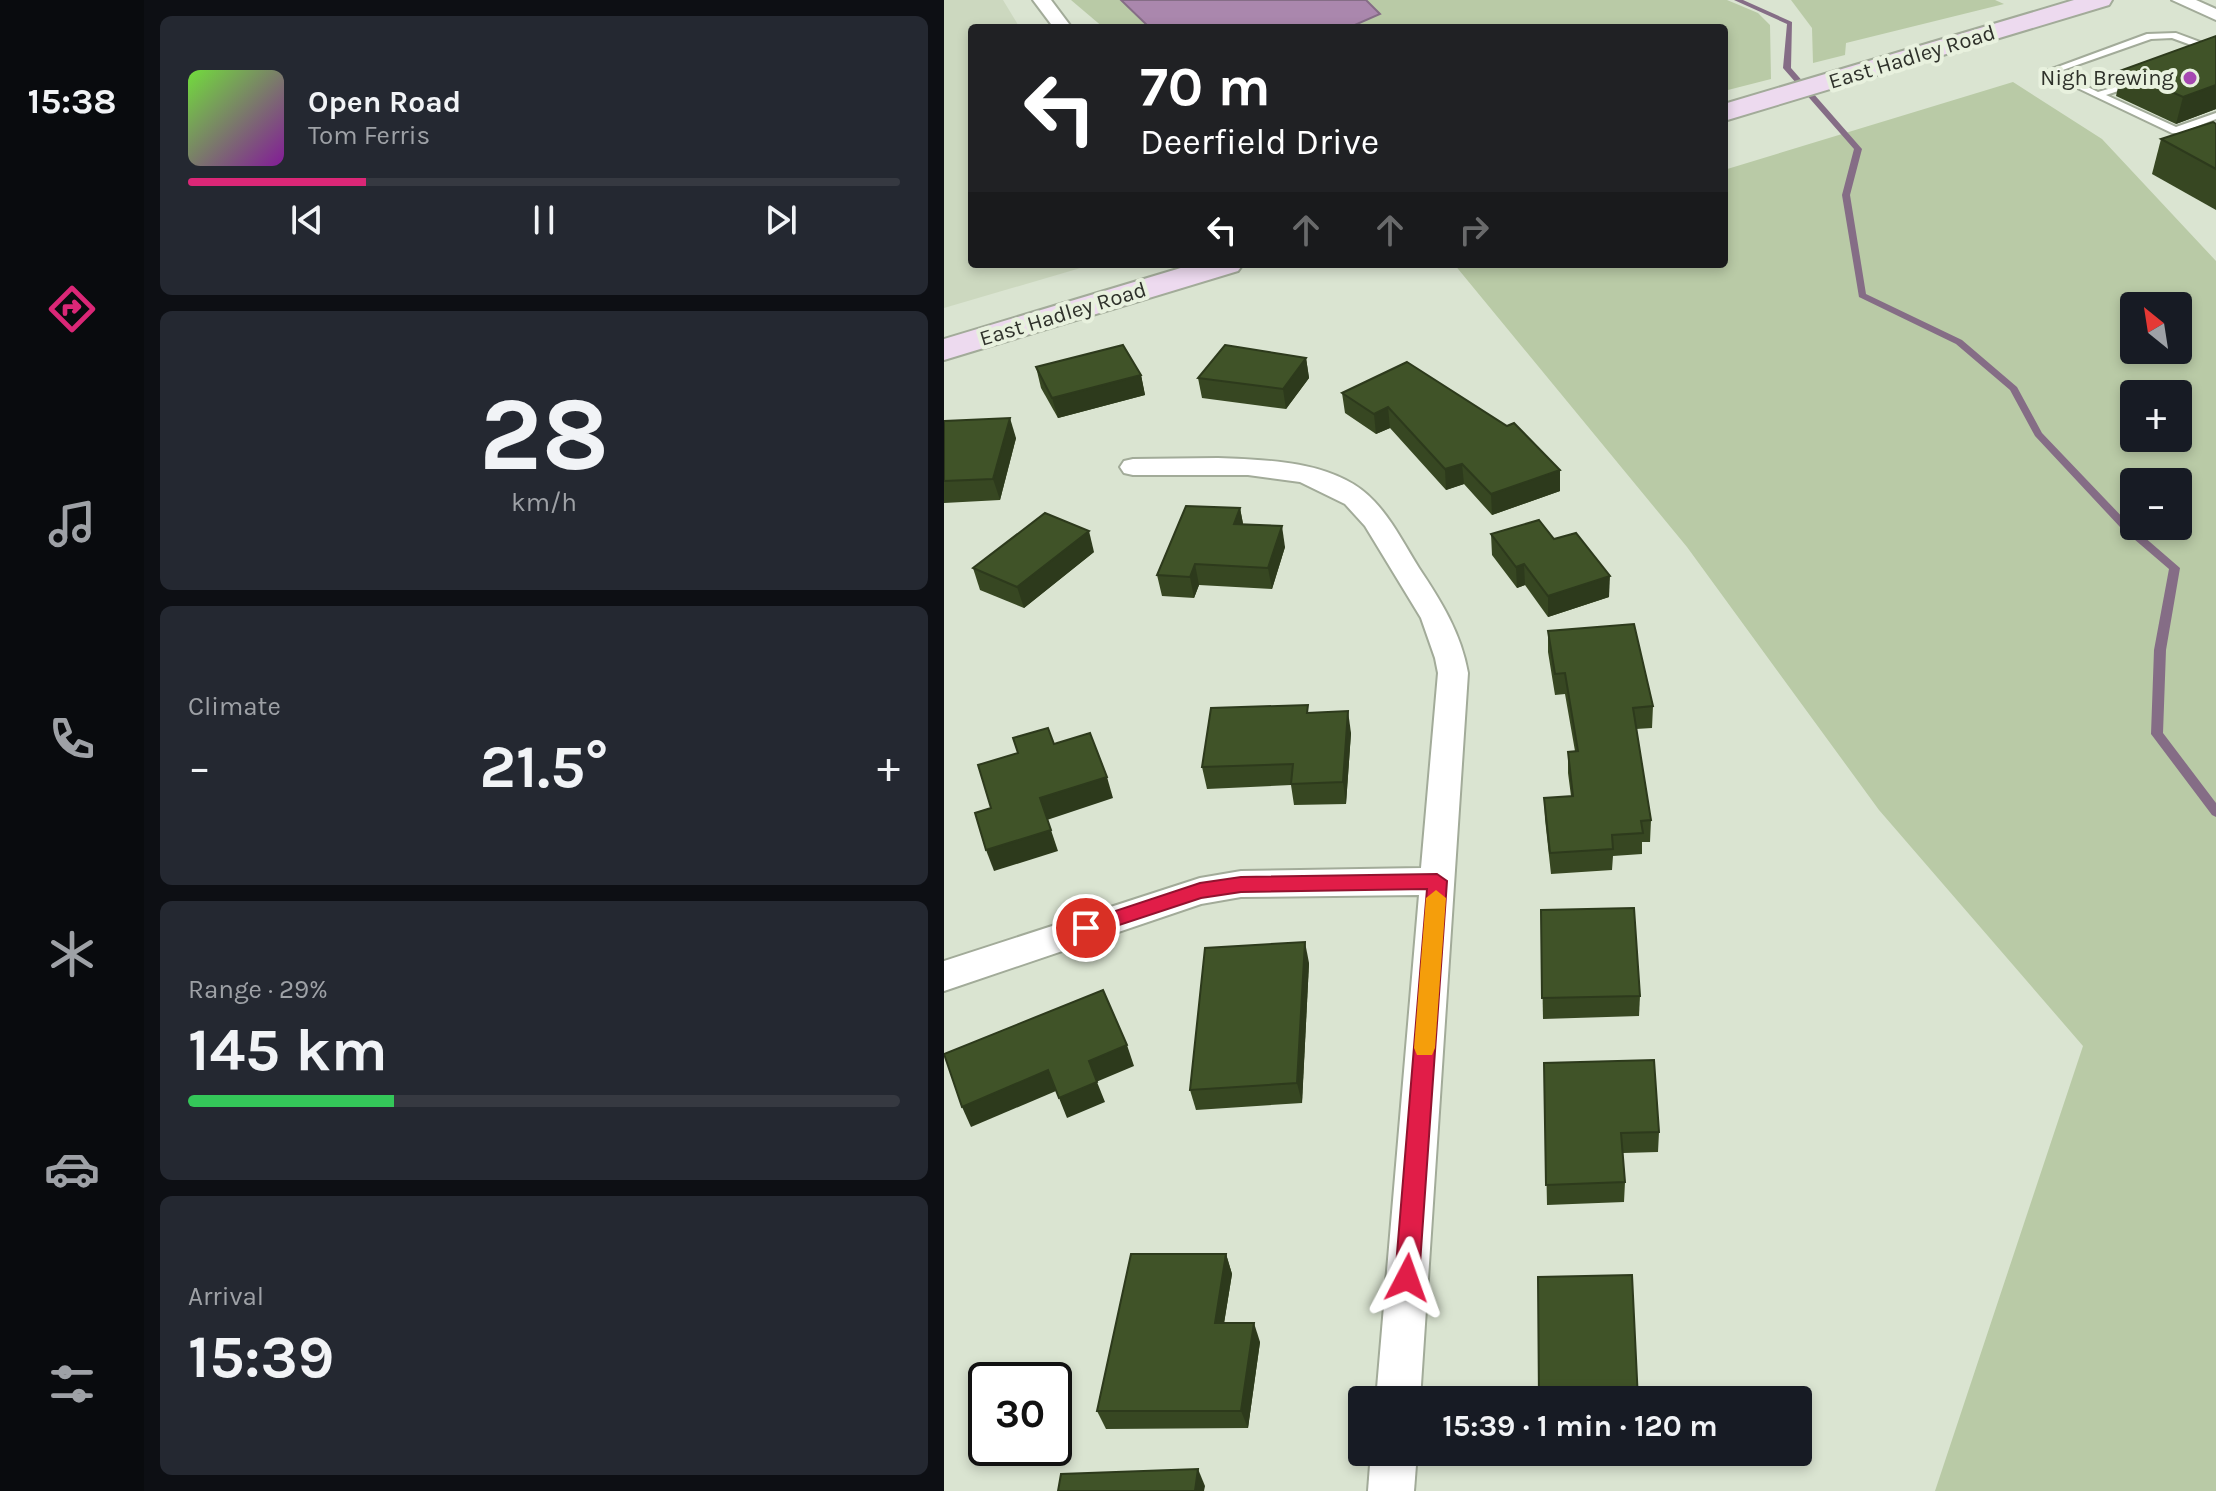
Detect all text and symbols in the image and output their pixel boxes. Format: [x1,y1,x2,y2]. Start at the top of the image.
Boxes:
street label: East Hadley Road [1826,19,1998,95]
text: 70 m [1140,54,1271,119]
icon: left [1008,56,1112,160]
place label: Nigh Brewing [2040,65,2175,91]
marker: Nigh Brewing [2181,69,2199,87]
text: 15:38 [27,80,117,122]
text: Open Road [308,84,461,120]
text: Tom Ferris [308,120,430,151]
text: Deerfield Drive [1140,121,1379,163]
icon: previous [285,198,329,242]
icon: pause [522,198,566,242]
icon: next [759,198,803,242]
icon: left [1200,208,1244,252]
icon: ahead [1284,208,1328,252]
icon: ahead [1368,208,1412,252]
icon: right [1452,208,1496,252]
street label: East Hadley Road [977,276,1149,352]
icon: directions [44,281,100,337]
north arrow [2120,292,2192,364]
map controls [2120,292,2192,540]
text: 28 [479,374,609,495]
button: + [2120,380,2192,452]
button: − [2120,468,2192,540]
text: km/h [511,487,577,518]
icon: music [44,496,100,552]
text: Climate [188,691,281,722]
icon: phone [44,711,100,767]
text: 21.5° [480,732,608,802]
text: − [188,742,211,793]
text: + [877,742,900,793]
pin [1052,894,1120,962]
icon: arrive [1064,906,1108,950]
icon: climate [44,926,100,982]
text: Range · 29% [188,974,328,1005]
text: 145 km [188,1015,388,1085]
icon: car [44,1141,100,1197]
position arrow [1365,1236,1449,1320]
text: Arrival [188,1281,264,1312]
text: 15:39 [188,1322,334,1392]
icon: filters [44,1356,100,1412]
speed limit sign: 30 [968,1362,1072,1466]
text: 15:39 · 1 min · 120 m [1442,1408,1718,1444]

